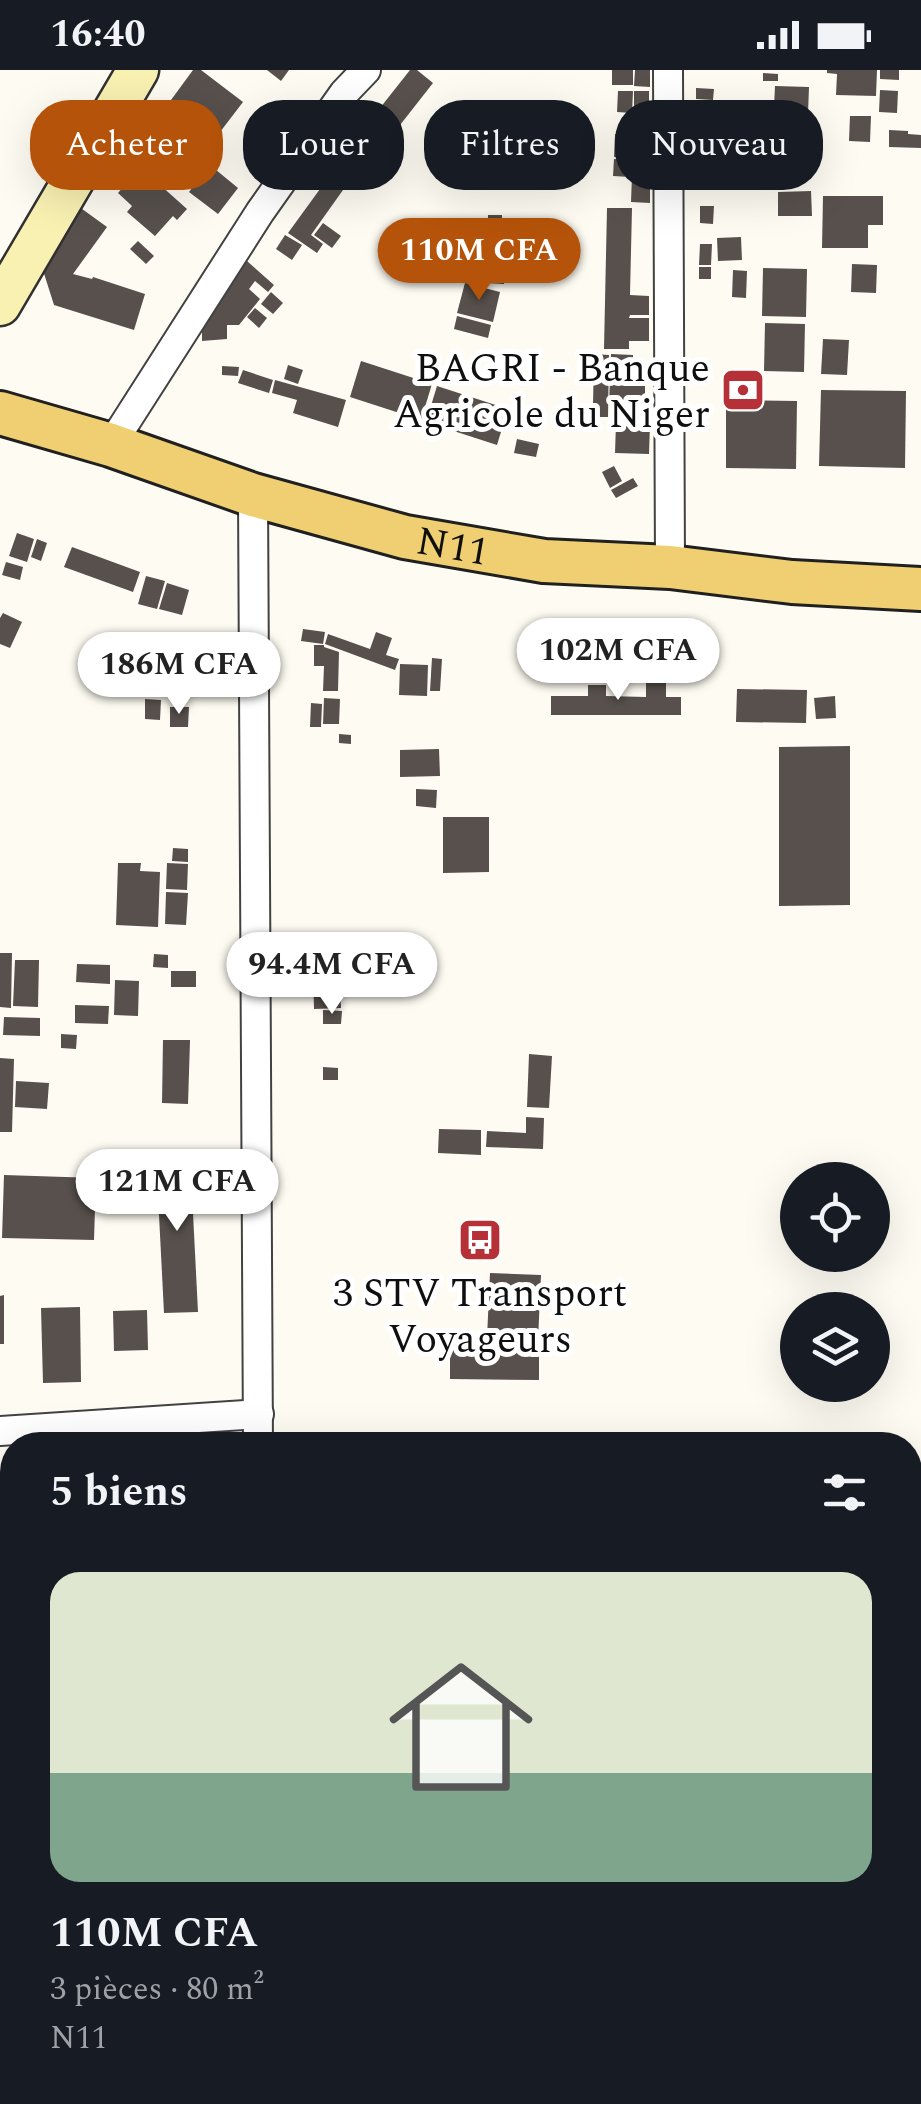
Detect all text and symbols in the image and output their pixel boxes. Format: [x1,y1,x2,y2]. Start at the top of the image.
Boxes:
text: 16:40 [50,6,145,64]
chip: Acheter [30,100,223,190]
chip: Louer [243,100,404,190]
chip: Filtres [424,100,595,190]
chip: Nouveau [615,100,823,190]
pin: 110M CFA [376,218,582,303]
text: 110M CFA [400,226,558,275]
place label: BAGRI - Banque Agricole du Niger [393,339,710,446]
bank icon: BAGRI - Banque Agricole du Niger [720,367,766,413]
street label: N11 [411,511,493,584]
pin: 102M CFA [515,618,721,703]
text: 102M CFA [539,626,697,675]
pin: 186M CFA [76,632,282,717]
text: 186M CFA [100,640,258,689]
pin: 94.4M CFA [218,932,446,1017]
text: 94.4M CFA [248,940,416,989]
pin: 121M CFA [74,1149,280,1234]
text: 121M CFA [98,1157,256,1206]
map controls [780,1162,890,1402]
button: locate [780,1162,890,1272]
bus stop icon: 3 STV Transport Voyageurs [457,1217,503,1263]
place label: 3 STV Transport Voyageurs [333,1264,627,1371]
button: layers [780,1292,890,1402]
text: 5 biens [50,1461,188,1524]
icon: filters [817,1465,872,1520]
icon: home [371,1637,551,1817]
text: 110M CFA [50,1902,258,1965]
text: 3 pièces · 80 m² [50,1965,264,2014]
text: N11 [50,2014,108,2063]

